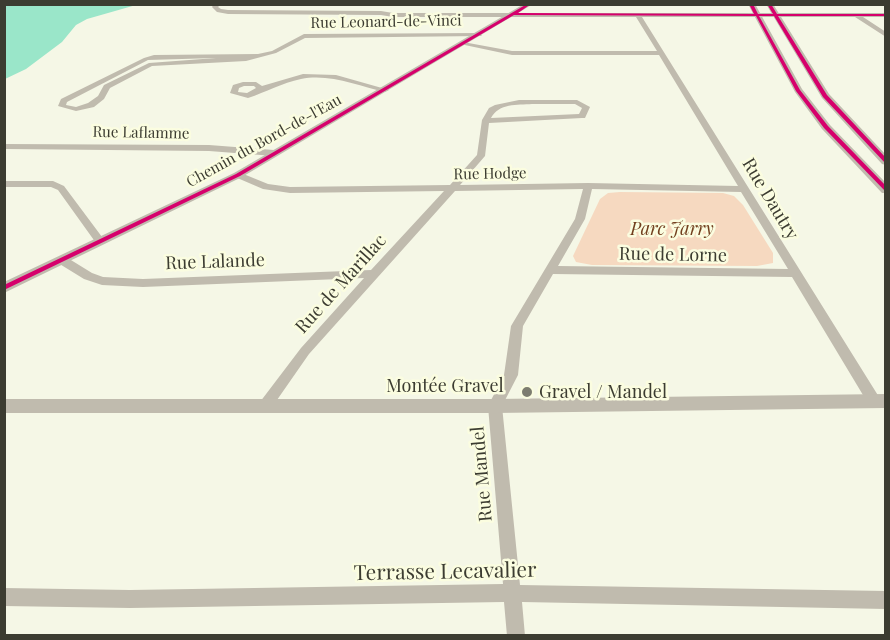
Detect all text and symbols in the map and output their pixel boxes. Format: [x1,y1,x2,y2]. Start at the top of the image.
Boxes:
street label: Rue Leonard-de-Vinci [310,12,462,32]
street label: Chemin du Bord-de-l'Eau [183,91,345,191]
street label: Rue Laflamme [92,123,190,143]
street label: Rue Dautry [737,154,803,244]
street label: Rue Hodge [453,164,527,184]
park label: Parc Jarry [630,218,714,240]
street label: Rue de Marillac [291,230,391,338]
street label: Rue de Lorne [619,243,727,267]
street label: Rue Lalande [165,249,265,275]
street label: Montée Gravel [386,375,504,397]
place label: Gravel / Mandel [539,381,667,403]
marker: Gravel / Mandel [520,385,534,399]
street label: Rue Mandel [467,425,497,523]
street label: Terrasse Lecavalier [353,558,537,586]

